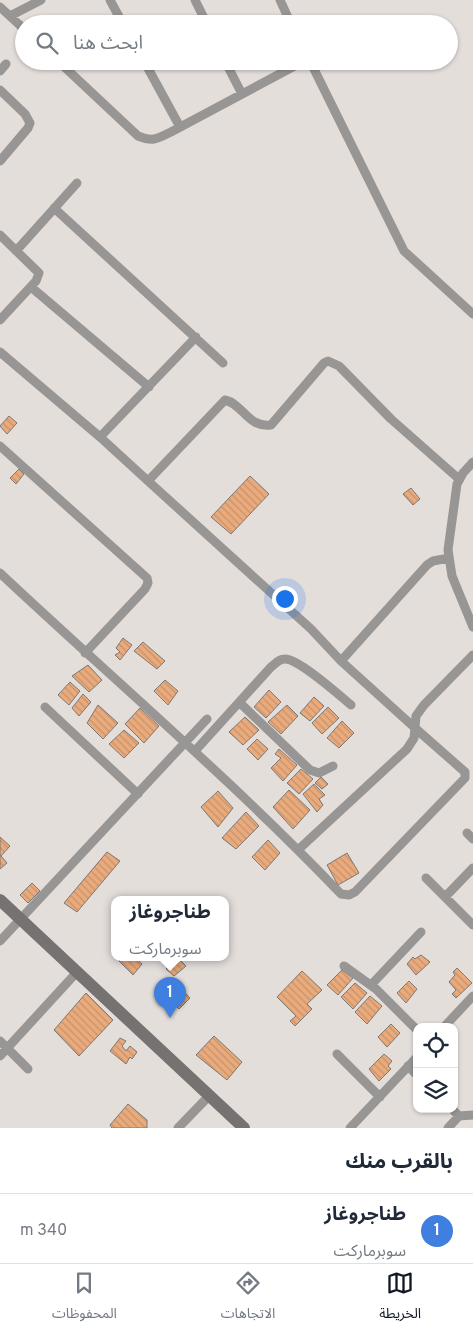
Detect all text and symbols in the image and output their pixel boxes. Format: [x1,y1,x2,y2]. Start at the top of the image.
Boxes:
search box [15,15,458,70]
icon: search [33,29,61,57]
text: ابحث هنا [73,32,143,56]
your location [272,586,298,612]
popup [111,896,229,961]
text: طناجروغاز [129,901,211,925]
text: سوبرماركت [129,940,202,960]
pin: 1 [154,977,186,1018]
map controls [413,1023,458,1113]
button: locate [413,1023,458,1068]
button: layers [413,1068,458,1113]
text: بالقرب منك [345,1149,453,1176]
text: طناجروغاز [324,1203,406,1227]
text: 340 m [20,1221,67,1241]
text: 1 [434,1221,440,1241]
text: سوبرماركت [334,1242,406,1262]
tab: المحفوظات [52,1269,117,1328]
tab: الاتجاهات [221,1269,275,1328]
tab: الخريطة [379,1269,421,1328]

